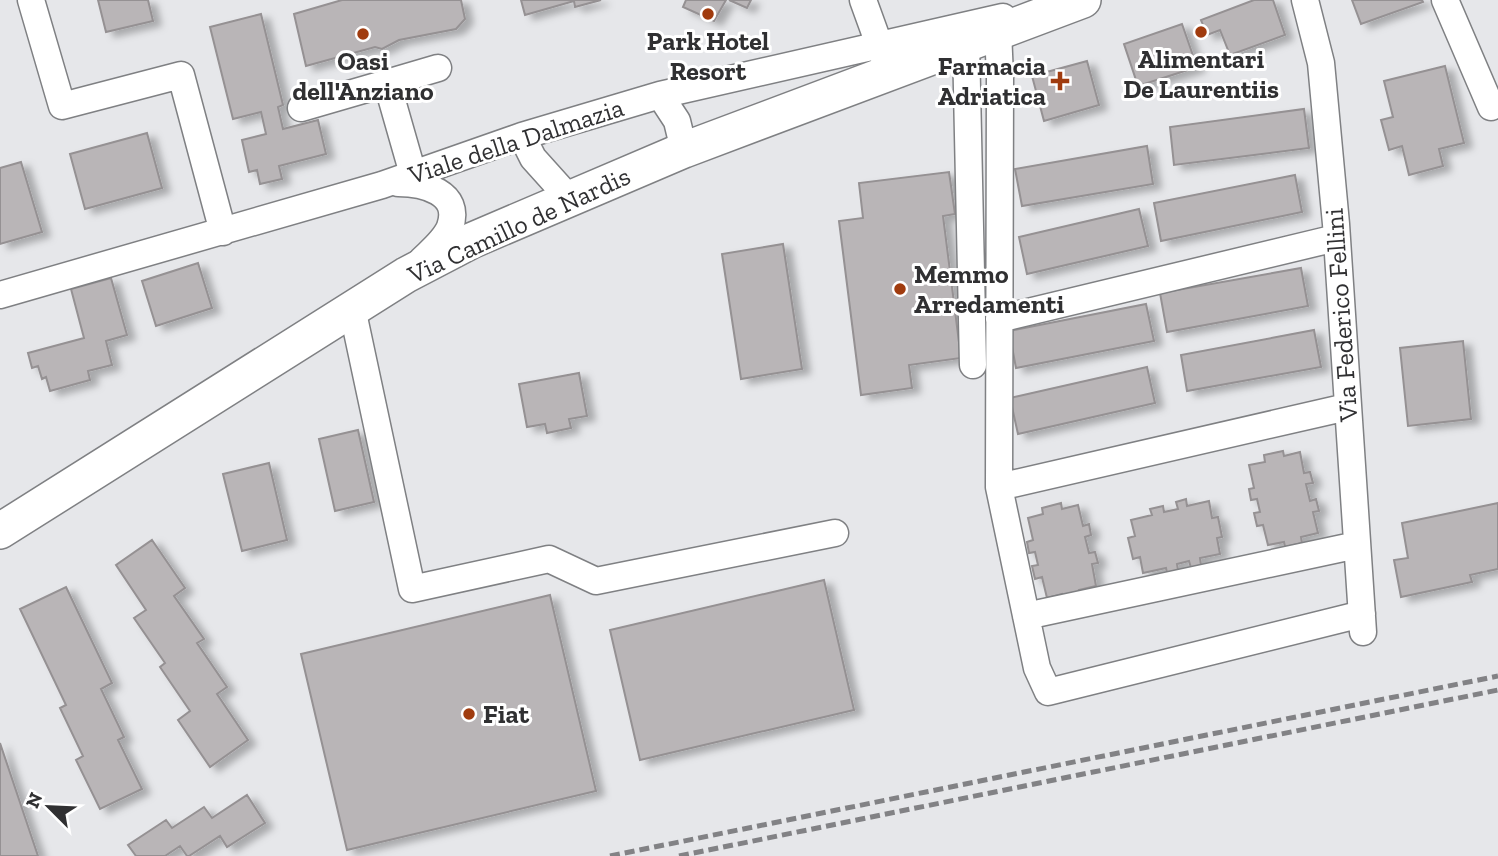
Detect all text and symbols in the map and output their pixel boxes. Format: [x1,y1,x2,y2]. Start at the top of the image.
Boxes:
marker: Park Hotel Resort [700,6,716,22]
marker: Alimentari De Laurentiis [1193,24,1209,40]
place label: Park Hotel Resort [647,25,769,87]
marker: Oasi dell'Anziano [355,26,371,42]
place label: Alimentari De Laurentiis [1123,43,1279,105]
place label: Oasi dell'Anziano [292,45,434,107]
place label: Farmacia Adriatica [938,50,1046,112]
marker: Farmacia Adriatica [1052,73,1068,89]
street label: Viale della Dalmazia [403,91,628,191]
street label: Via Camillo de Nardis [402,159,635,291]
street label: Via Federico Fellini [1318,207,1364,424]
place label: Memmo Arredamenti [914,258,1064,320]
marker: Memmo Arredamenti [892,281,908,297]
place label: Fiat [483,698,530,730]
marker: Fiat [461,706,477,722]
north arrow [14,772,84,842]
text: N [20,789,47,812]

